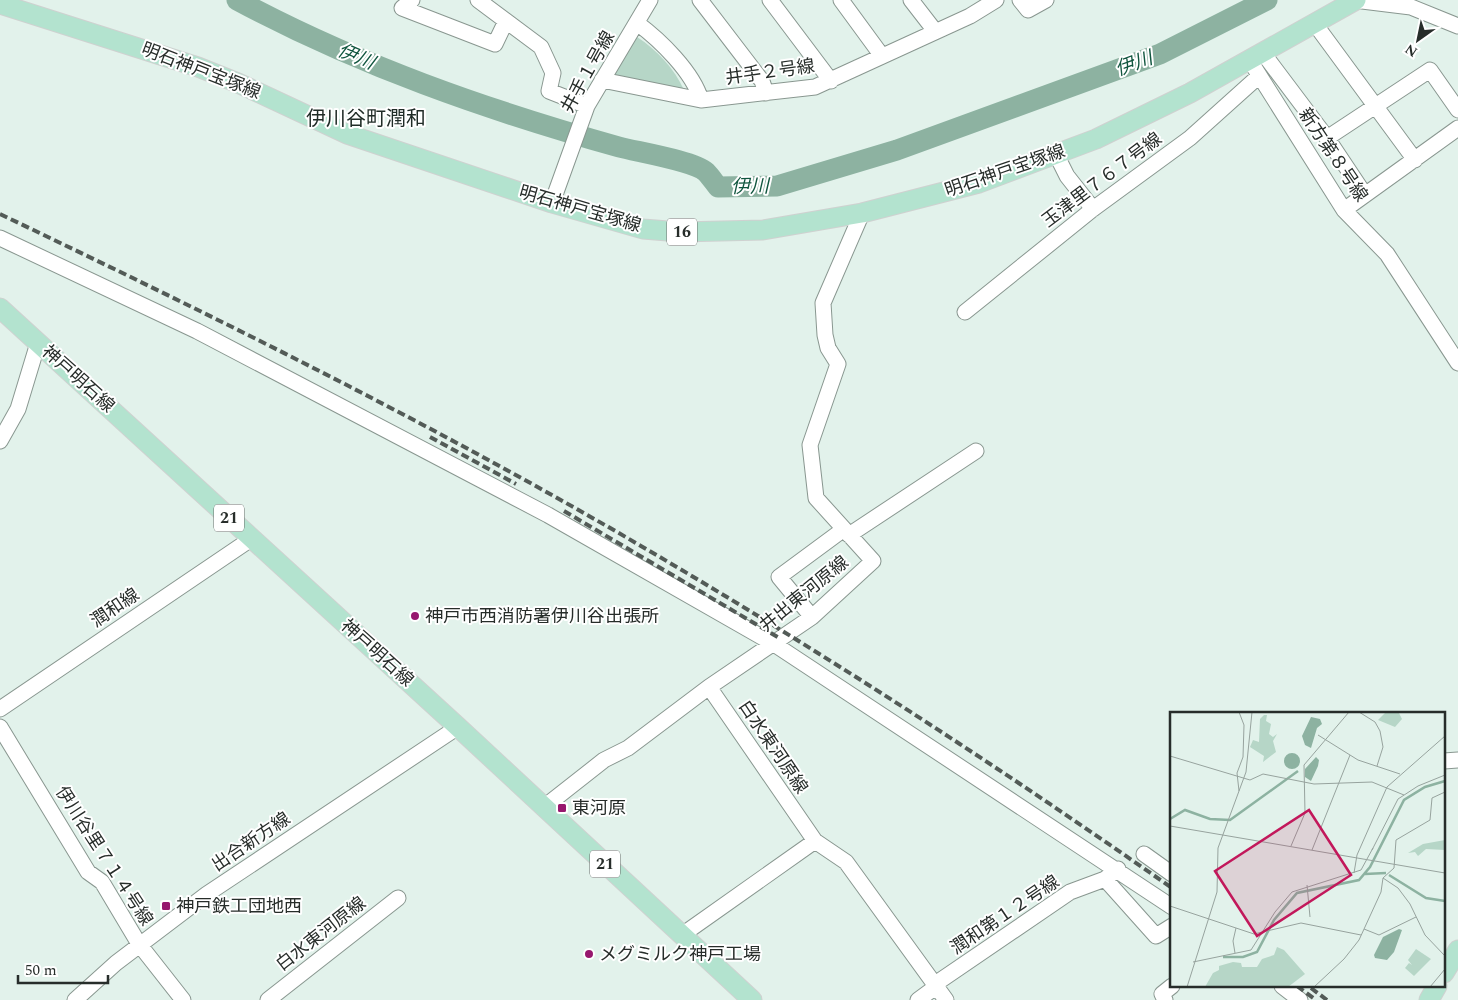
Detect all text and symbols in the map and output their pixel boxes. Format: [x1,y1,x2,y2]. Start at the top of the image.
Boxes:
north arrow [1393,15,1443,65]
street label: 井手１号線 [554,26,622,118]
street label: 明石神戸宝塚線 [137,36,265,106]
water label: 伊川 [333,36,381,79]
text: N [1401,39,1422,62]
water label: 伊川 [1111,43,1159,84]
street label: 井手２号線 [724,52,816,92]
street label: 新方第８号線 [1292,103,1374,207]
district label: 伊川谷町潤和 [306,104,426,134]
street label: 玉津里７６７号線 [1036,126,1168,234]
street label: 明石神戸宝塚線 [941,138,1069,204]
water label: 伊川 [731,172,771,202]
street label: 明石神戸宝塚線 [516,179,644,239]
road number: 16 [667,218,697,246]
street label: 神戸明石線 [36,339,120,419]
road number: 21 [214,504,244,532]
street label: 井出東河原線 [754,550,854,638]
street label: 潤和線 [85,582,145,634]
place label: 神戸市西消防署伊川谷出張所 [425,603,659,630]
marker: 神戸市西消防署伊川谷出張所 [409,610,421,622]
street label: 神戸明石線 [335,613,419,693]
street label: 白水東河原線 [732,695,814,799]
inset map [1170,712,1446,988]
street label: 伊川谷里７１４号線 [49,781,159,931]
place label: 東河原 [572,795,626,822]
marker: 東河原 [556,802,568,814]
street label: 出合新方線 [206,806,296,878]
road number: 21 [590,851,620,878]
street label: 潤和第１２号線 [945,869,1065,961]
street label: 白水東河原線 [270,890,372,978]
place label: 神戸鉄工団地西 [176,893,302,920]
marker: 神戸鉄工団地西 [160,900,172,912]
place label: メグミルク神戸工場 [599,941,761,968]
marker: メグミルク神戸工場 [583,948,595,960]
scale bar [18,952,108,984]
text: 50 m [25,959,57,982]

